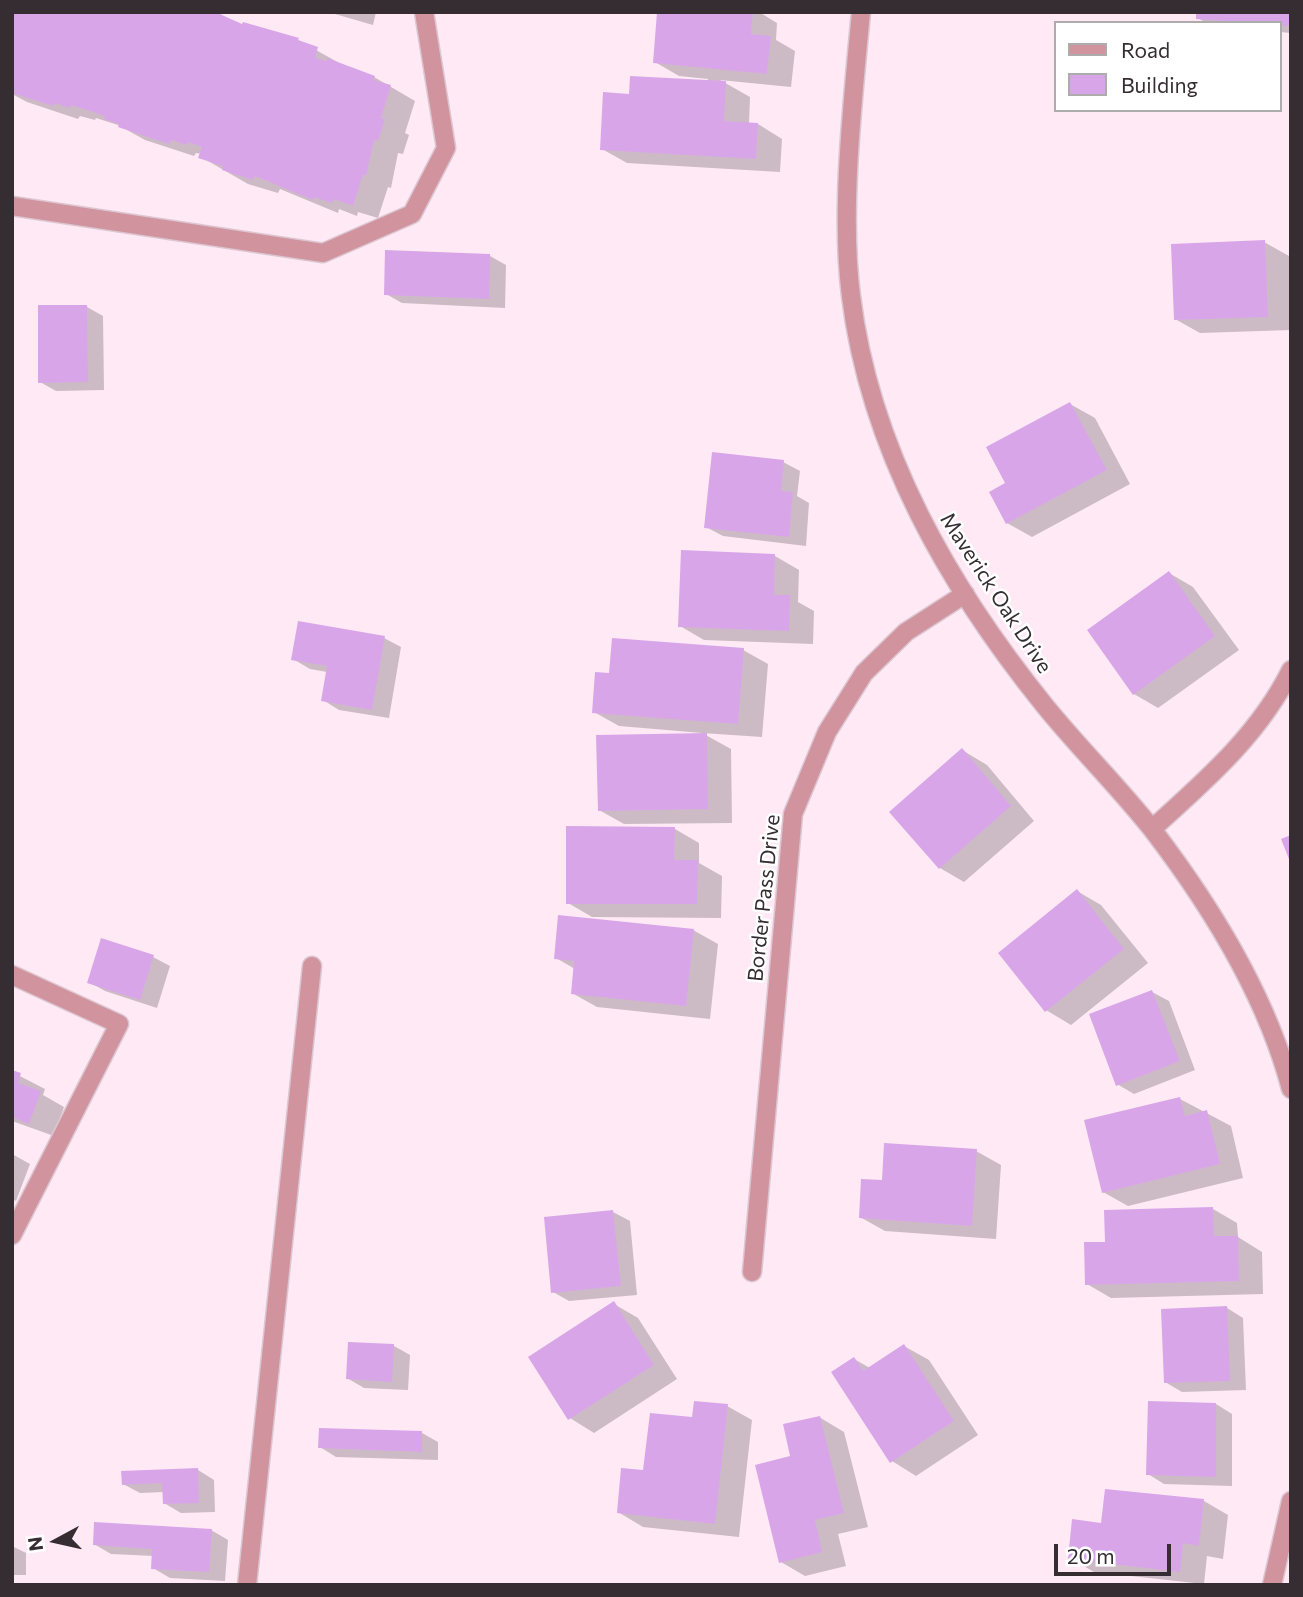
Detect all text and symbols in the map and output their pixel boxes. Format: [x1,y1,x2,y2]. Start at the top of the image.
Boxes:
legend [1054,21,1282,112]
text: Road [1121,37,1170,62]
text: Building [1121,72,1198,97]
street label: Maverick Oak Drive [935,508,1057,678]
street label: Border Pass Drive [743,813,785,983]
north arrow [21,1506,91,1576]
scale bar [1058,1530,1175,1574]
text: N [22,1535,47,1553]
text: 20 m [1067,1543,1115,1568]

